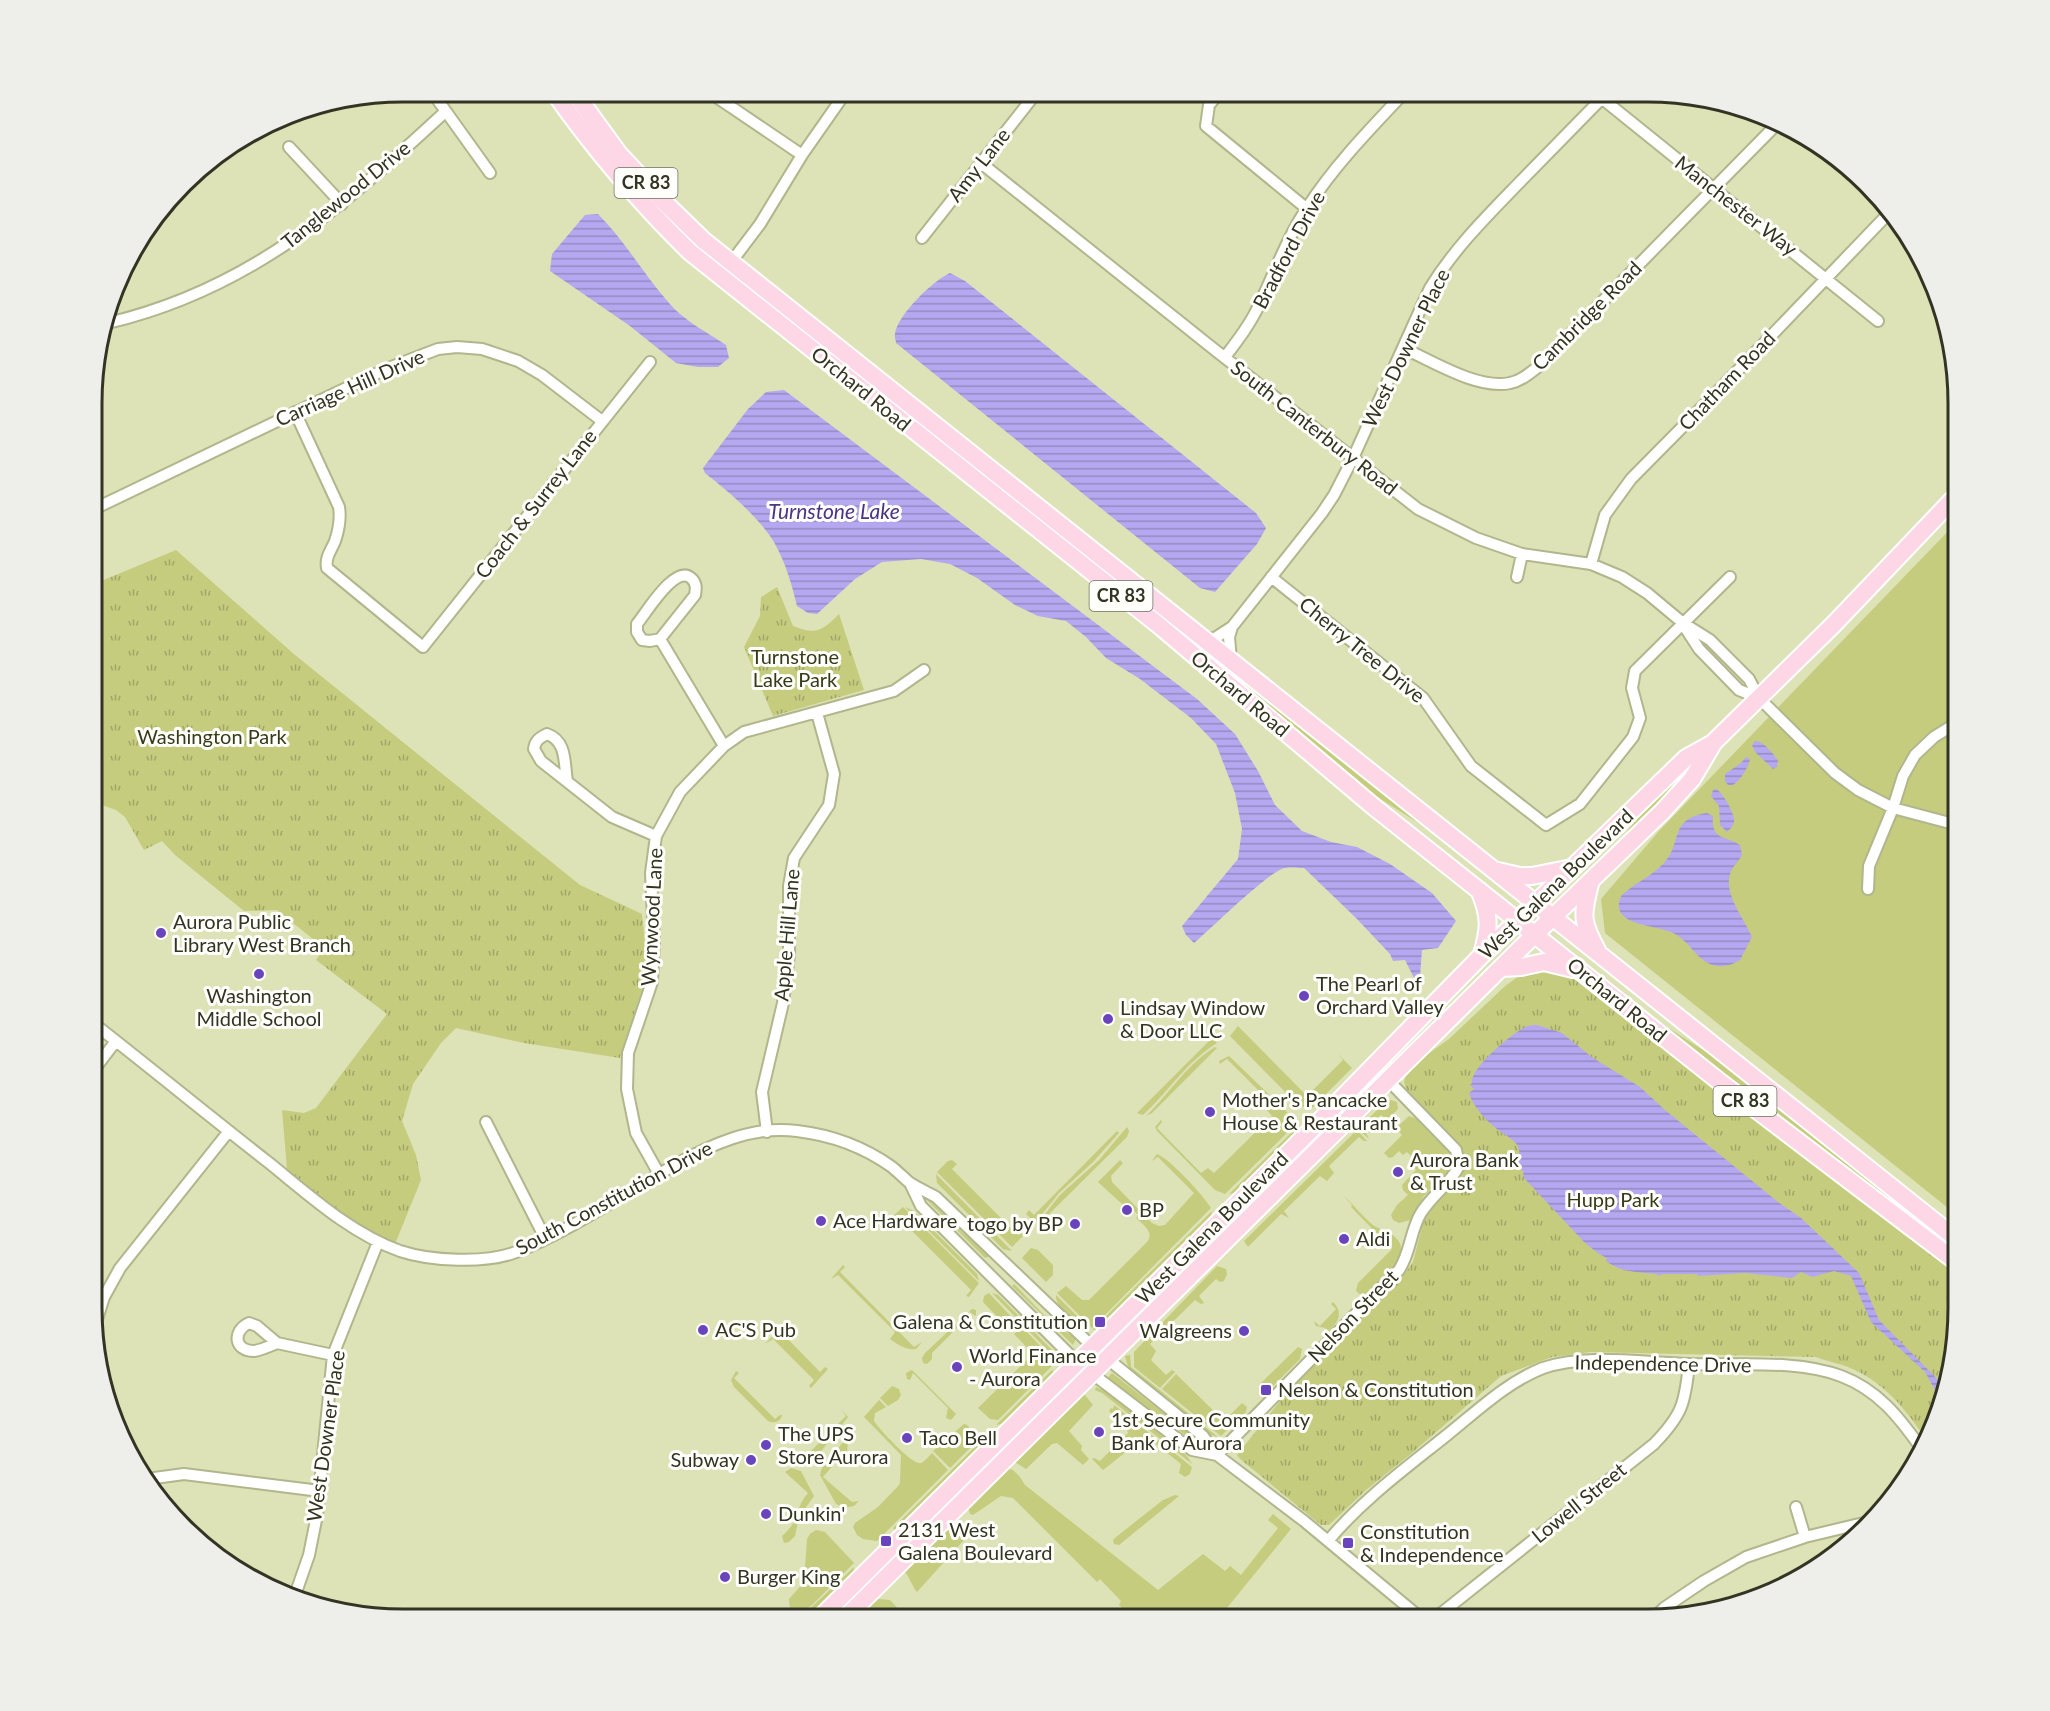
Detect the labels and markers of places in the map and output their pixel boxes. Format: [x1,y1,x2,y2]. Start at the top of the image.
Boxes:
place label: Aurora Public Library West Branch [173,909,351,956]
marker: Aurora Public Library West Branch [154,926,168,940]
marker: Washington Middle School [252,967,266,981]
place label: The Pearl of Orchard Valley [1316,971,1445,1018]
place label: Washington Middle School [197,983,321,1030]
marker: The Pearl of Orchard Valley [1297,989,1311,1003]
place label: Lindsay Window & Door LLC [1120,995,1265,1042]
marker: Lindsay Window & Door LLC [1101,1012,1115,1026]
place label: Mother's Pancacke House & Restaurant [1222,1087,1398,1134]
marker: Mother's Pancacke House & Restaurant [1203,1105,1217,1119]
place label: Aurora Bank & Trust [1410,1147,1520,1194]
marker: Aurora Bank & Trust [1391,1165,1405,1179]
place label: BP [1139,1197,1164,1221]
marker: BP [1120,1203,1134,1217]
place label: Ace Hardware [833,1208,957,1232]
place label: togo by BP [967,1211,1063,1235]
marker: Ace Hardware [814,1214,828,1228]
marker: togo by BP [1068,1217,1082,1231]
place label: Aldi [1356,1226,1390,1250]
marker: Aldi [1337,1232,1351,1246]
place label: Galena & Constitution [893,1309,1088,1333]
marker: Galena & Constitution [1093,1315,1107,1329]
place label: AC'S Pub [715,1317,796,1341]
place label: Walgreens [1140,1318,1232,1342]
marker: AC'S Pub [696,1323,710,1337]
marker: Walgreens [1237,1324,1251,1338]
place label: World Finance - Aurora [969,1343,1097,1390]
marker: World Finance - Aurora [950,1360,964,1374]
place label: Nelson & Constitution [1278,1377,1474,1401]
marker: Nelson & Constitution [1259,1383,1273,1397]
place label: 1st Secure Community Bank of Aurora [1111,1407,1311,1454]
place label: The UPS Store Aurora [778,1421,888,1468]
place label: Taco Bell [919,1425,997,1449]
marker: 1st Secure Community Bank of Aurora [1092,1425,1106,1439]
marker: Taco Bell [900,1431,914,1445]
marker: The UPS Store Aurora [759,1438,773,1452]
place label: Subway [671,1447,740,1471]
marker: Subway [744,1453,758,1467]
place label: Dunkin' [778,1501,845,1525]
marker: Dunkin' [759,1507,773,1521]
place label: 2131 West Galena Boulevard [898,1517,1052,1564]
place label: Constitution & Independence [1360,1519,1504,1566]
marker: 2131 West Galena Boulevard [879,1534,893,1548]
marker: Constitution & Independence [1341,1536,1355,1550]
place label: Burger King [737,1564,840,1588]
marker: Burger King [718,1570,732,1584]

